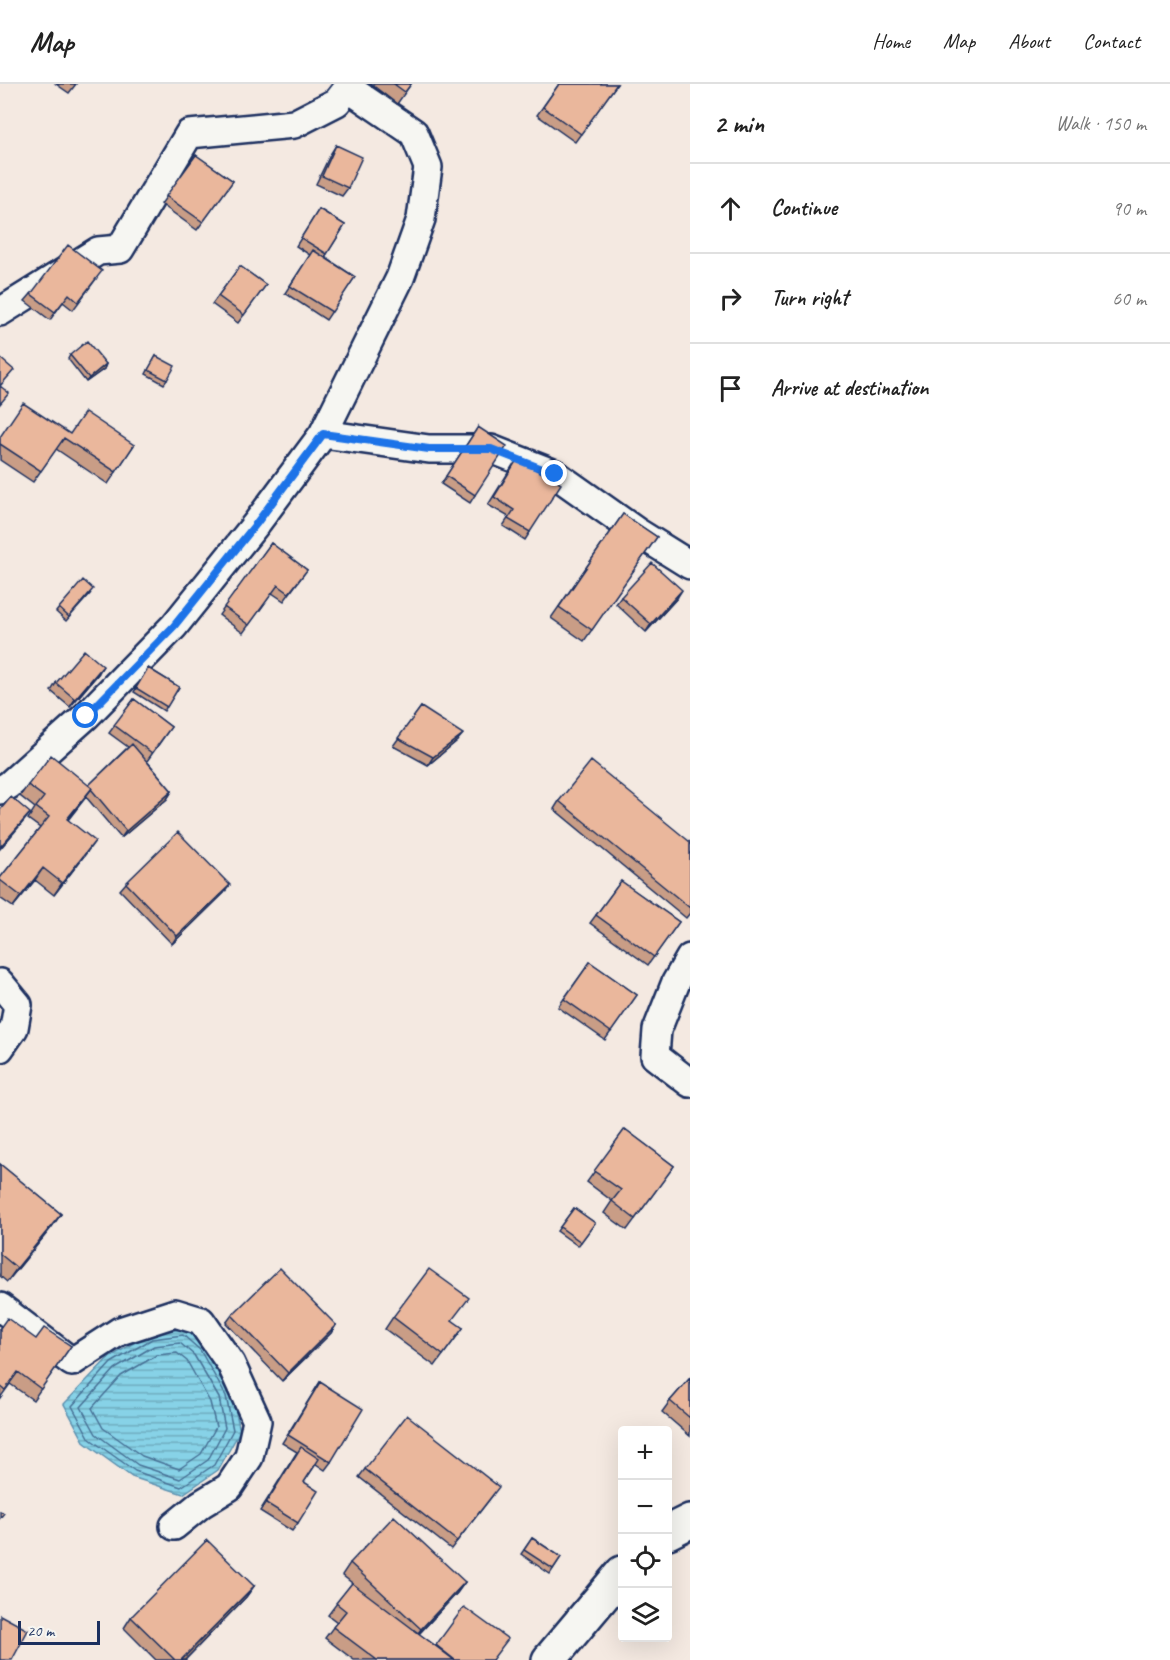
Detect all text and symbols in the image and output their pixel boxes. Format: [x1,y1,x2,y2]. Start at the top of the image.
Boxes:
text: Map [30,24,73,59]
text: Home [872,28,910,54]
text: Map [943,28,975,54]
text: About [1008,28,1050,54]
text: Contact [1083,28,1140,54]
text: 2 min [714,107,764,140]
text: Walk · 150 m [1056,111,1146,136]
icon: ahead [714,192,747,225]
text: Continue [771,194,837,222]
text: 90 m [1112,196,1146,221]
icon: right [714,282,747,315]
text: Turn right [771,284,848,312]
text: 60 m [1112,286,1146,311]
icon: arrive [714,372,747,405]
text: Arrive at destination [771,374,928,402]
route end [541,460,567,486]
route start [72,702,98,728]
map controls [618,1426,672,1642]
button: + [618,1426,672,1480]
button: − [618,1480,672,1534]
button: locate [618,1534,672,1588]
button: layers [618,1588,672,1642]
scale bar [18,1618,100,1646]
text: 20 m [27,1621,54,1641]

